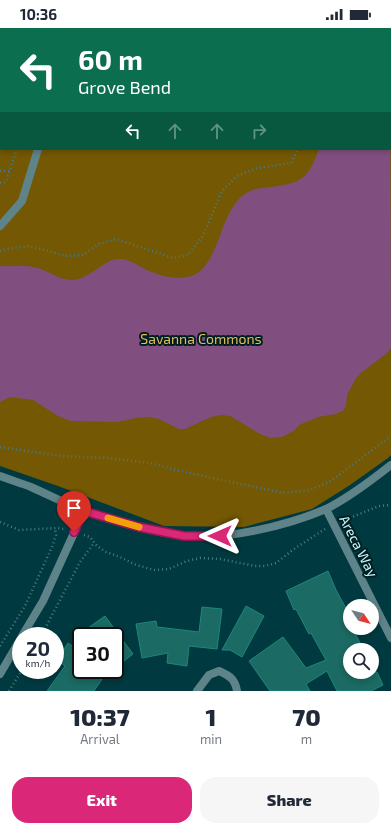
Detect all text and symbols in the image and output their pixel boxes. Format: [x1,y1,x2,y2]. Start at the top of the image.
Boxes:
text: 10:36 [20,5,57,23]
text: 60 m [78,42,143,76]
icon: left [12,44,64,96]
text: Grove Bend [78,76,171,98]
icon: left [122,120,144,142]
icon: ahead [164,120,186,142]
icon: ahead [206,120,228,142]
icon: right [248,120,270,142]
park label: Savanna Commons [140,330,262,347]
pin [57,491,91,532]
icon: arrive [63,497,85,519]
street label: Areca Way [336,512,382,580]
position arrow [199,515,241,557]
north arrow [343,599,379,635]
map controls [343,599,379,679]
speed limit sign: 30 [72,627,124,679]
text: 20 [26,636,50,660]
button: search [343,643,379,679]
text: km/h [26,657,50,669]
text: 10:37 [70,702,130,731]
text: 1 [206,702,216,731]
text: 70 [292,702,321,731]
text: Arrival [80,731,120,747]
text: min [200,731,222,747]
text: m [301,731,312,747]
button: Exit [12,777,192,823]
button: Share [200,777,379,823]

